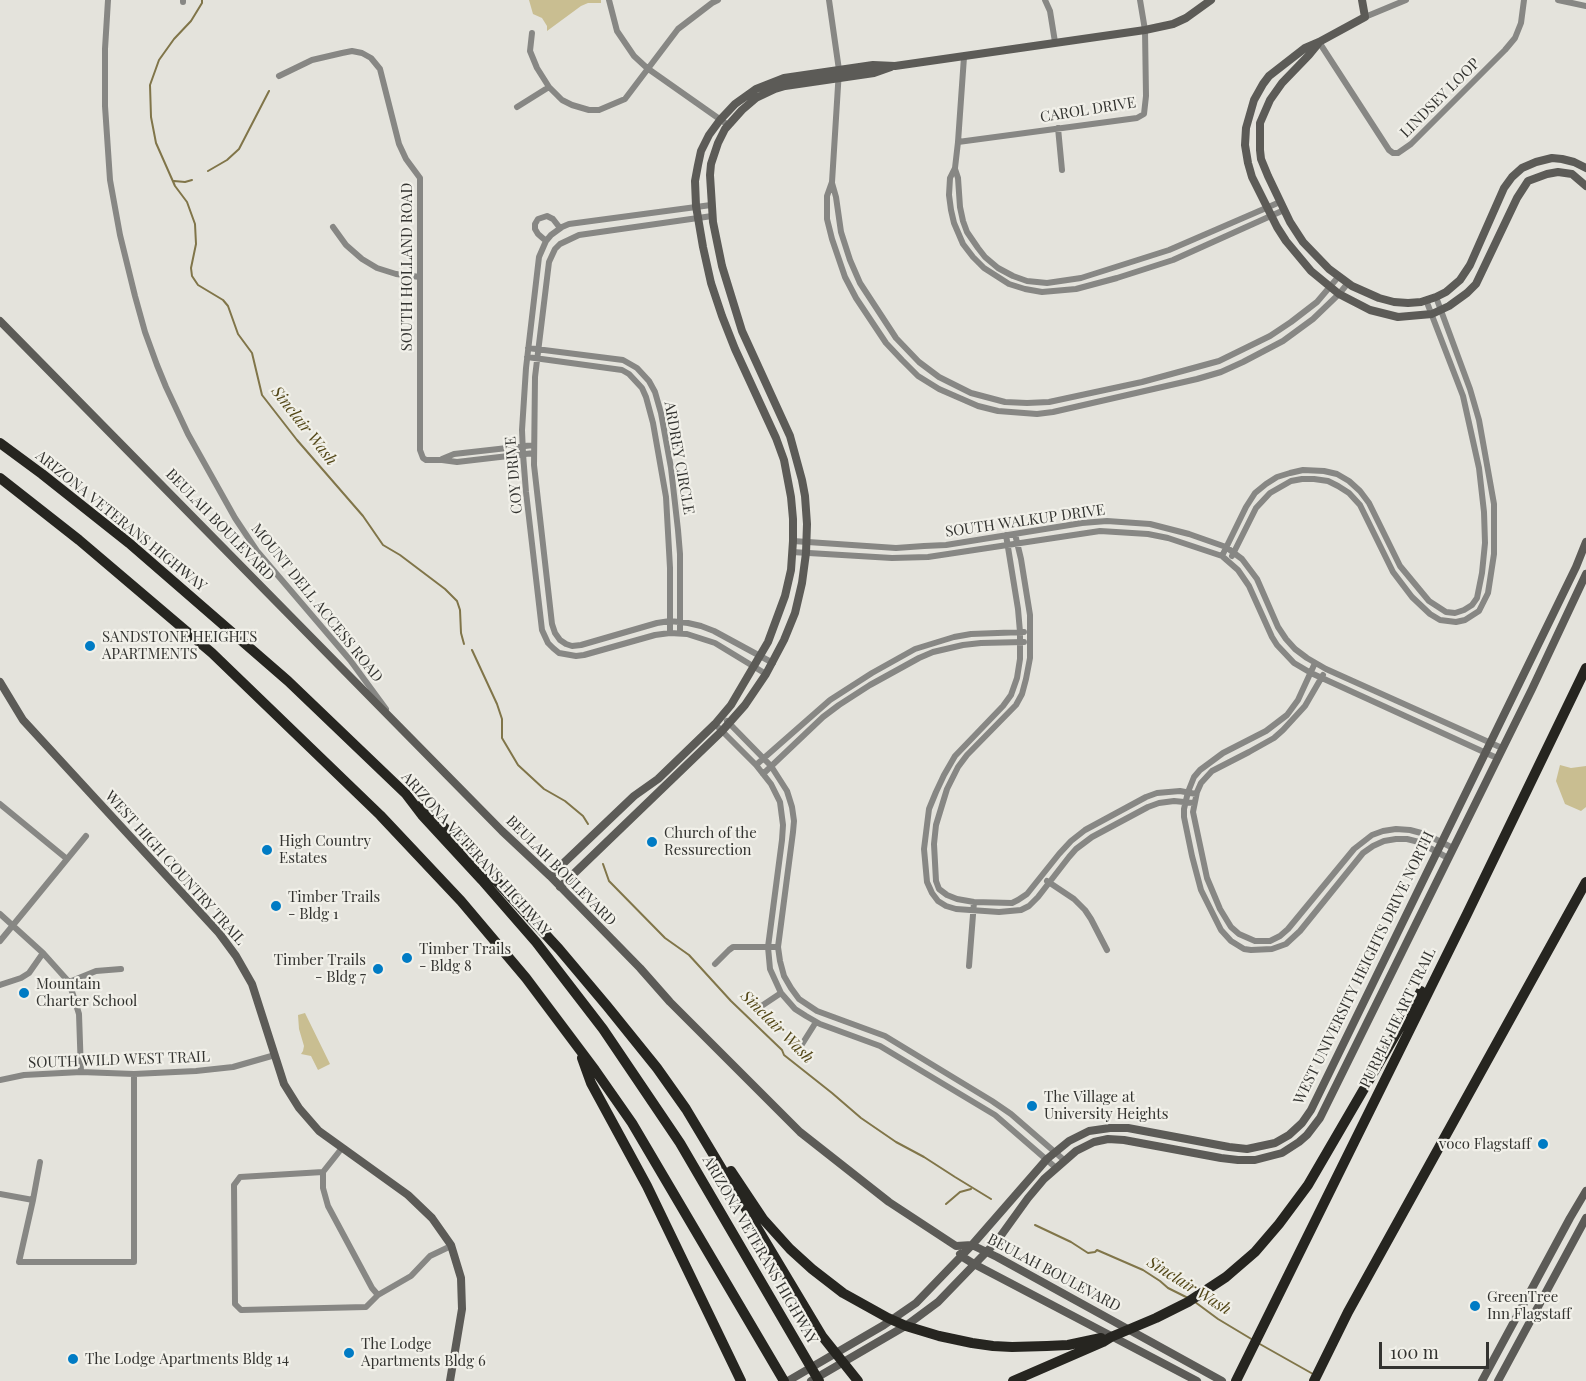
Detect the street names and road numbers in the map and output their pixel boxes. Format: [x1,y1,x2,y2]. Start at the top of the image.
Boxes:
street label: LINDSEY LOOP [1397,55,1483,141]
street label: CAROL DRIVE [1039,94,1137,126]
street label: SOUTH HOLLAND ROAD [398,183,416,351]
street label: ARDREY CIRCLE [660,400,698,516]
street label: COY DRIVE [502,435,526,515]
street label: ARIZONA VETERANS HIGHWAY [32,447,210,595]
street label: BEULAH BOULEVARD [162,465,278,585]
street label: SOUTH WALKUP DRIVE [944,501,1106,541]
street label: MOUNT DELL ACCESS ROAD [247,520,387,686]
street label: ARIZONA VETERANS HIGHWAY [398,768,554,940]
street label: WEST HIGH COUNTRY TRAIL [101,787,249,949]
street label: BEULAH BOULEVARD [502,812,620,930]
street label: WEST UNIVERSITY HEIGHTS DRIVE NORTH [1290,829,1438,1107]
street label: PURPLE HEART TRAIL [1356,945,1440,1091]
street label: SOUTH WILD WEST TRAIL [28,1048,210,1072]
street label: ARIZONA VETERANS HIGHWAY [699,1153,821,1347]
street label: BEULAH BOULEVARD [984,1230,1124,1316]

